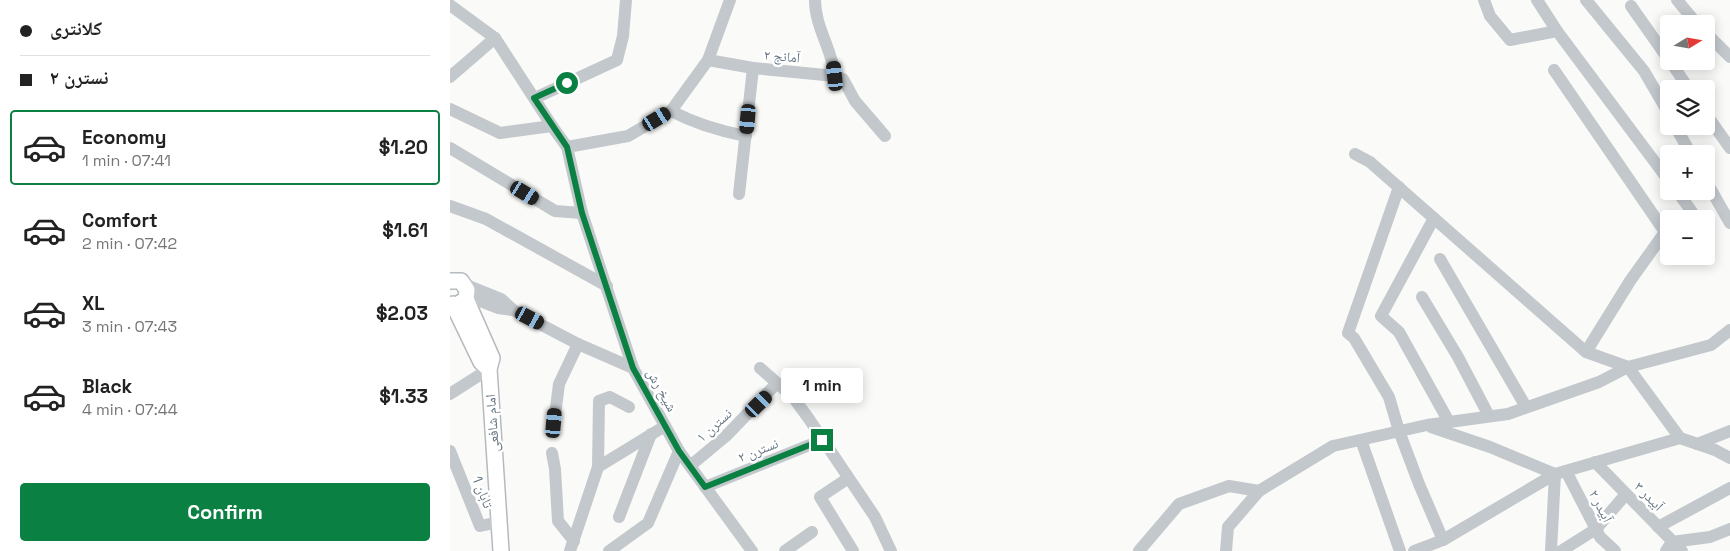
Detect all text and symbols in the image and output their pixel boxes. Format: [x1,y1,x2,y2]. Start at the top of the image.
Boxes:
north arrow [1660,15,1715,70]
map controls [1660,15,1715,265]
text: کلانتری [50,16,102,41]
street label: آمانج ۲ [763,45,801,68]
car [825,60,844,92]
text: نسترن ۲ [50,65,108,90]
route start [556,72,578,94]
button: layers [1660,80,1715,135]
car [739,103,756,135]
car [640,105,673,133]
icon: car [22,125,67,170]
text: Economy [82,125,166,150]
text: $1.20 [379,135,428,160]
button: + [1660,145,1715,200]
text: 1 min · 07:41 [82,150,171,171]
car [508,179,541,207]
icon: car [22,208,67,253]
text: Comfort [82,208,158,233]
button: − [1660,210,1715,265]
text: $1.61 [382,218,428,243]
text: 2 min · 07:42 [82,233,177,254]
icon: car [22,291,67,336]
text: XL [82,291,105,316]
text: $2.03 [376,301,428,326]
car [513,304,546,332]
text: 3 min · 07:43 [82,316,177,337]
street label: شیخ رش [642,365,681,415]
callout: 1 min [781,368,863,402]
icon: car [22,374,67,419]
text: Black [82,374,132,399]
text: 1 min [802,375,842,396]
text: $1.33 [379,384,428,409]
car [743,388,775,420]
street label: امام شافعی [481,393,504,452]
text: 4 min · 07:44 [82,399,178,420]
street label: نسترن ۱ [692,404,736,446]
car [545,407,562,439]
route end [811,429,833,451]
street label: نسترن ۲ [735,434,781,466]
street label: تابان 1 [468,473,498,511]
street label: آبیدر ۳ [1631,478,1668,515]
button: Confirm [20,483,430,541]
street label: آبیدر ۲ [1585,487,1617,526]

